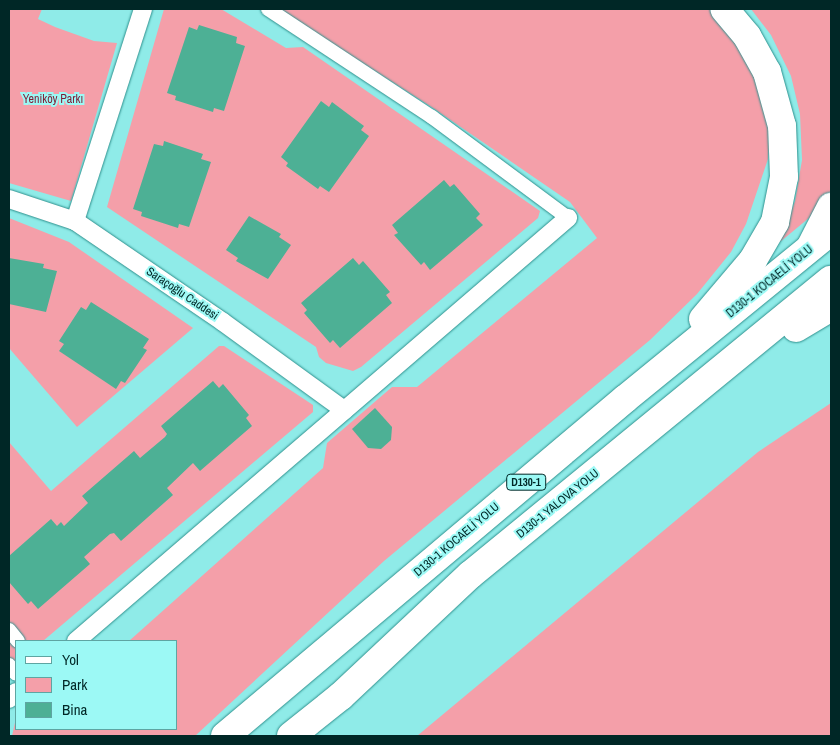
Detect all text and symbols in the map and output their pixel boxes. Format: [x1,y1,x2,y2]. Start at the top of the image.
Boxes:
park label: Yeniköy Parkı [23,93,83,107]
street label: D130-1 KOCAELİ YOLU [724,243,816,321]
street label: Saraçoğlu Caddesi [143,265,221,323]
street label: D130-1 YALOVA YOLU [514,466,602,542]
road number: D130-1 [506,474,546,491]
street label: D130-1 KOCAELİ YOLU [411,500,503,580]
legend [15,640,178,730]
text: Yol [62,649,79,670]
text: Park [62,674,87,695]
text: Bina [62,699,87,720]

